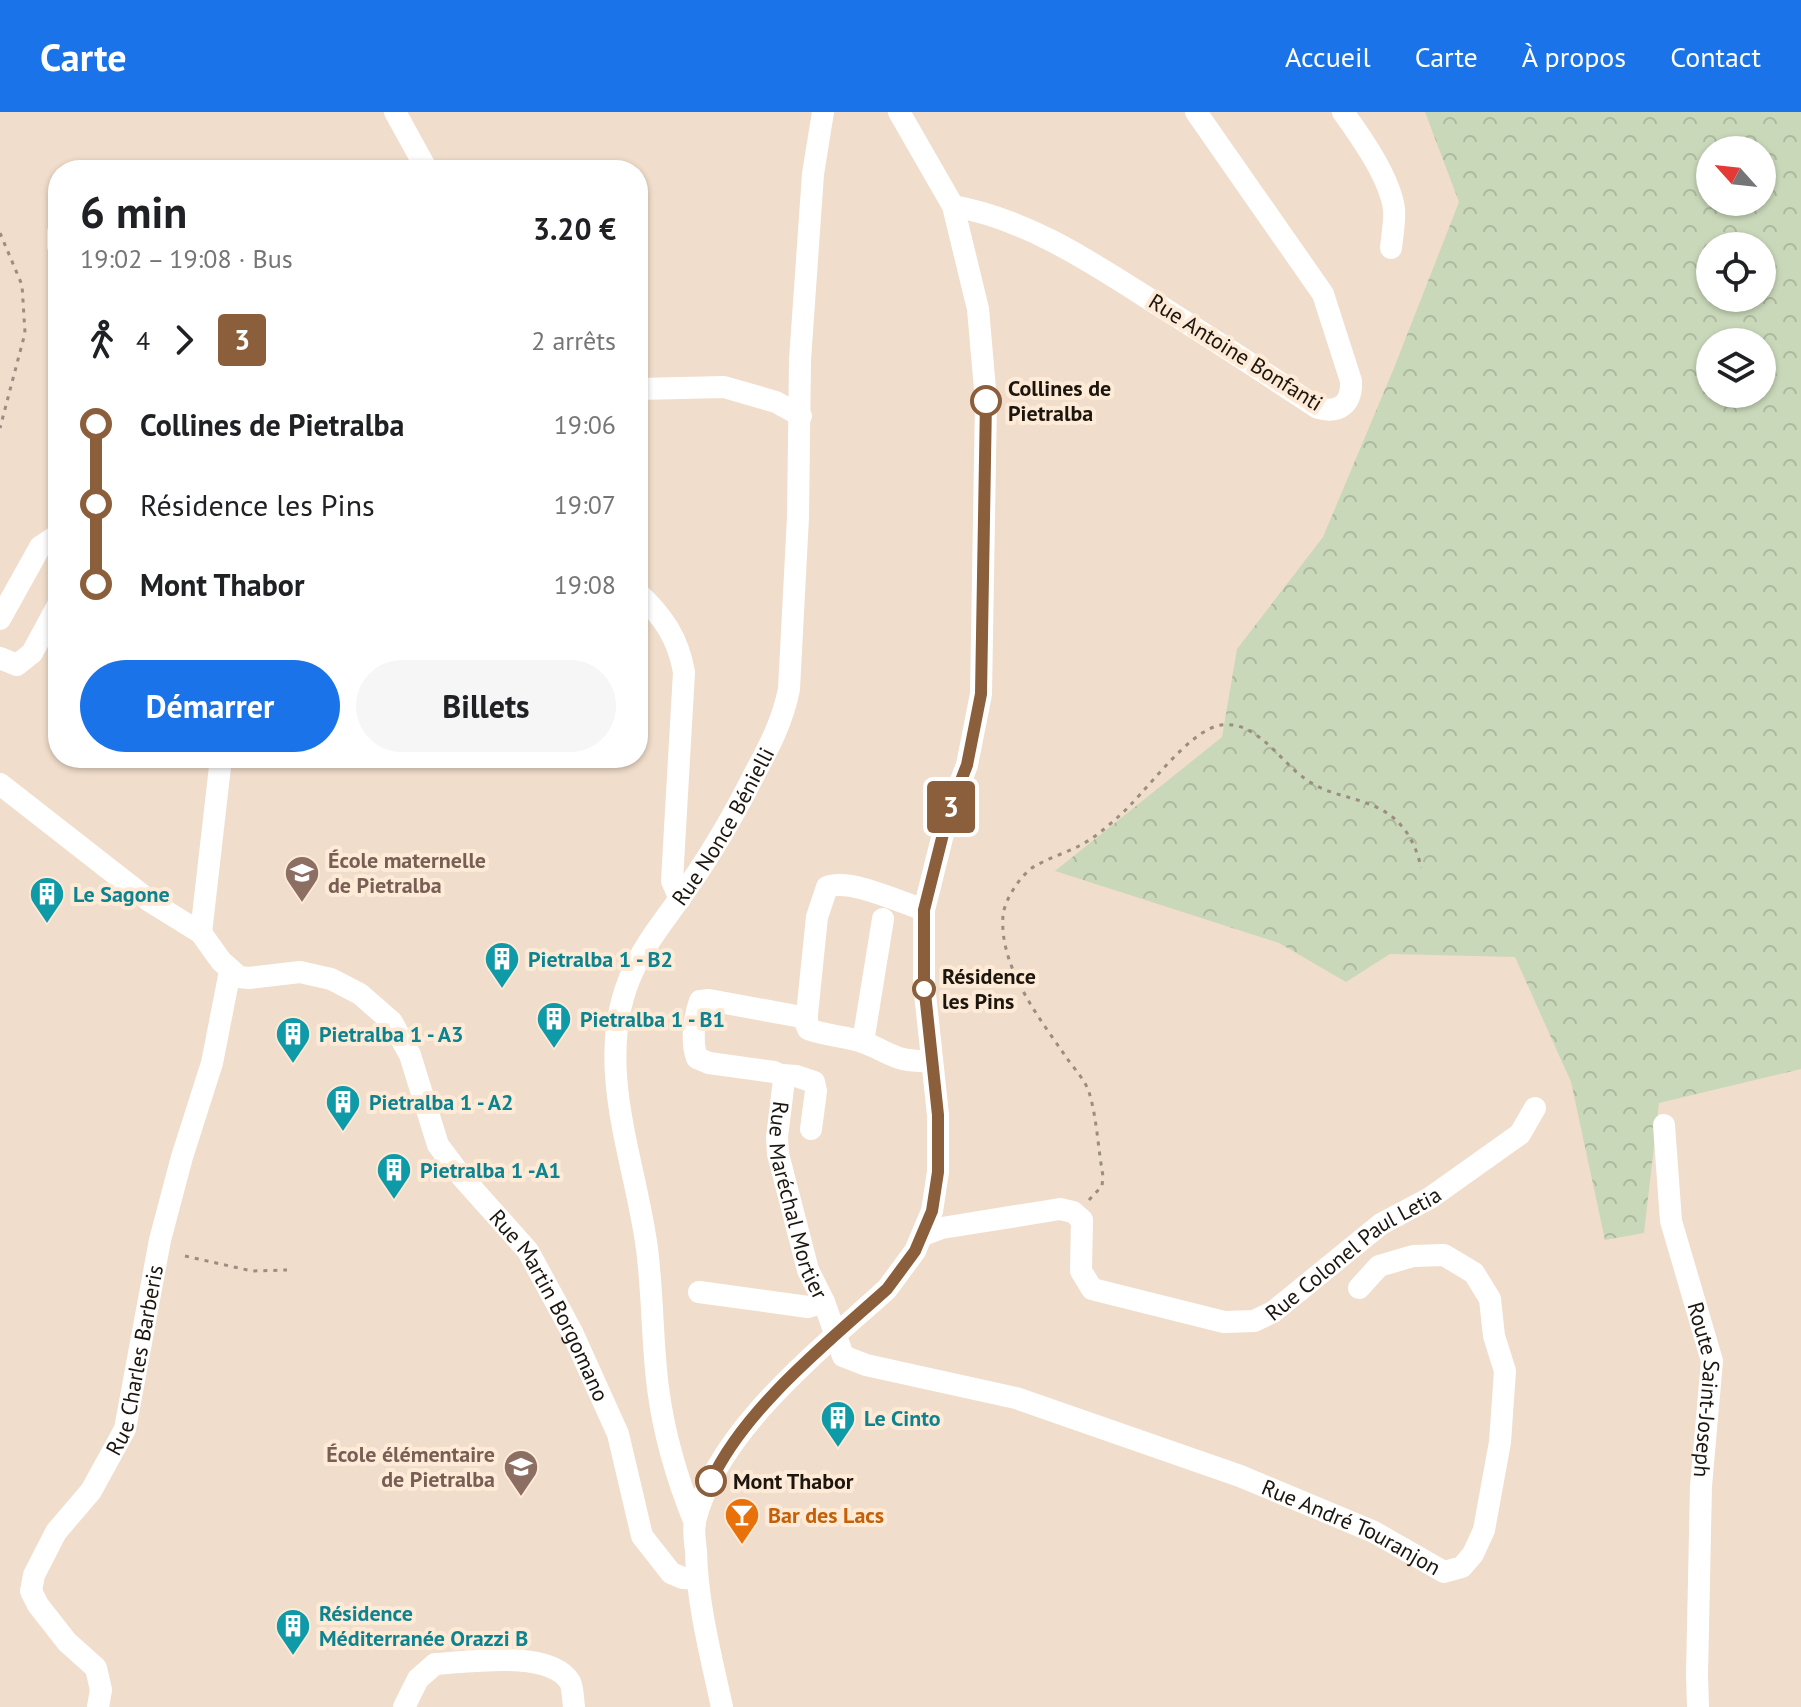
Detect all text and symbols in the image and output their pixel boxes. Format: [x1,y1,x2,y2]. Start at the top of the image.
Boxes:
text: Carte [40,32,127,81]
text: Accueil [1285,38,1371,75]
text: Carte [1415,38,1478,75]
text: À propos [1522,38,1626,75]
text: Contact [1670,38,1761,75]
north arrow [1696,136,1776,216]
map controls [1696,136,1776,408]
text: 6 min [80,183,187,240]
text: 3.20 € [533,209,616,248]
button: locate [1696,232,1776,312]
text: 19:02 – 19:08 · Bus [80,242,293,275]
street label: Rue Antoine Bonfanti [1144,287,1328,417]
icon: walk [80,318,124,362]
icon: forward [162,318,206,362]
text: 3 [234,321,250,358]
text: 4 [136,324,150,357]
text: 2 arrêts [531,324,616,357]
button: layers [1696,328,1776,408]
place label: Collines de Pietralba [1008,374,1111,427]
marker: Collines de Pietralba [971,386,1001,416]
text: Collines de Pietralba [140,405,404,444]
text: 19:06 [554,408,616,441]
text: Résidence les Pins [140,485,375,524]
text: 19:07 [554,488,616,521]
text: Mont Thabor [140,565,304,604]
text: 19:08 [554,568,616,601]
button: Démarrer [80,660,340,752]
button: Billets [356,660,616,752]
street label: Rue Nonce Bénielli [665,742,780,911]
line badge: 3 [925,781,977,833]
text: 3 [943,788,959,825]
place label: École maternelle de Pietralba [328,846,486,899]
school or university icon: École maternelle de Pietralba [283,854,321,904]
building icon: Le Sagone [28,875,66,925]
place label: Le Sagone [73,880,170,908]
building icon: Pietralba 1 - B2 [483,940,521,990]
place label: Pietralba 1 - B2 [528,945,673,973]
place label: Résidence les Pins [942,962,1036,1015]
marker: Résidence les Pins [913,978,935,1000]
building icon: Pietralba 1 - B1 [535,1000,573,1050]
place label: Pietralba 1 - B1 [580,1005,725,1033]
building icon: Pietralba 1 - A3 [274,1015,312,1065]
place label: Pietralba 1 - A3 [319,1020,463,1048]
building icon: Pietralba 1 - A2 [324,1083,362,1133]
place label: Pietralba 1 - A2 [369,1088,513,1116]
street label: Rue Maréchal Mortier [763,1100,834,1304]
building icon: Pietralba 1 -A1 [375,1151,413,1201]
place label: Pietralba 1 -A1 [420,1156,561,1184]
street label: Rue Colonel Paul Letia [1259,1180,1447,1327]
street label: Rue Martin Borgomano [483,1203,615,1406]
street label: Rue Charles Barberis [99,1263,169,1460]
street label: Route Saint-Joseph [1681,1298,1726,1479]
building icon: Le Cinto [819,1399,857,1449]
place label: Le Cinto [864,1404,941,1432]
place label: École élémentaire de Pietralba [326,1440,495,1493]
school or university icon: École élémentaire de Pietralba [502,1448,540,1498]
marker: Mont Thabor [696,1466,726,1496]
place label: Mont Thabor [733,1467,854,1495]
street label: Rue André Touranjon [1258,1473,1446,1581]
bar icon: Bar des Lacs [723,1496,761,1546]
place label: Bar des Lacs [768,1501,884,1529]
place label: Résidence Méditerranée Orazzi B [319,1599,528,1652]
building icon: Résidence Méditerranée Orazzi B [274,1607,312,1657]

